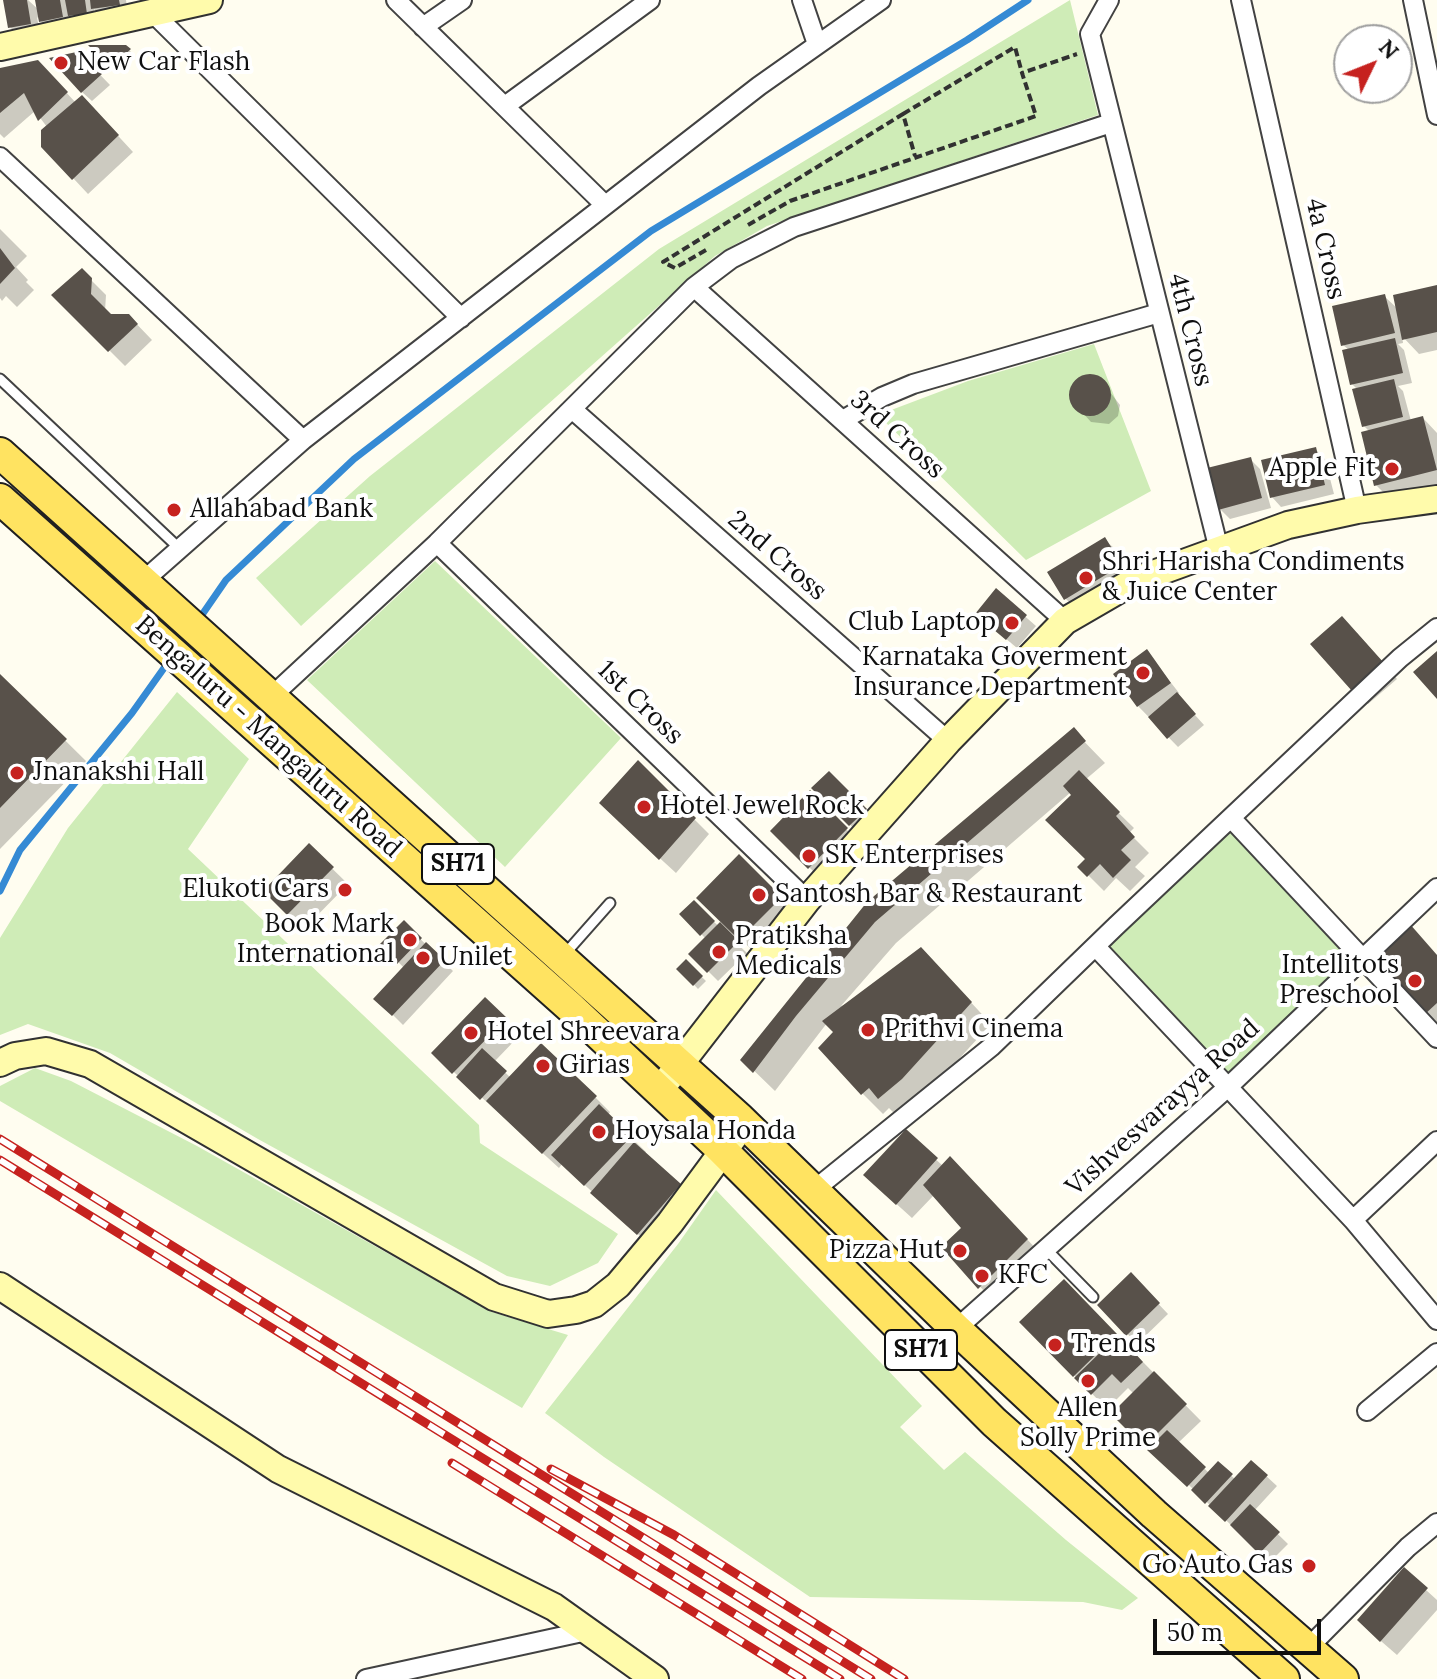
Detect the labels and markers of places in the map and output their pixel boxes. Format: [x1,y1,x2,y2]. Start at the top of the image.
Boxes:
place label: New Car Flash [77,47,250,79]
marker: New Car Flash [52,54,70,72]
place label: Apple Fit [1269,453,1376,485]
marker: Apple Fit [1383,460,1401,478]
place label: Allahabad Bank [190,494,373,526]
marker: Allahabad Bank [165,501,183,519]
place label: Shri Harisha Condiments & Juice Center [1102,547,1405,608]
marker: Shri Harisha Condiments & Juice Center [1077,569,1095,587]
place label: Club Laptop [848,607,996,639]
marker: Club Laptop [1003,614,1021,632]
place label: Karnataka Goverment Insurance Department [853,642,1127,704]
marker: Karnataka Goverment Insurance Department [1134,664,1152,682]
place label: Jnanakshi Hall [33,757,204,789]
marker: Jnanakshi Hall [8,764,26,782]
place label: Hotel Jewel Rock [660,791,864,823]
marker: Hotel Jewel Rock [635,798,653,816]
place label: SK Enterprises [825,840,1004,872]
marker: SK Enterprises [800,847,818,865]
place label: Elukoti Cars [182,874,329,906]
place label: Santosh Bar & Restaurant [775,879,1082,911]
marker: Elukoti Cars [336,881,354,899]
marker: Santosh Bar & Restaurant [750,886,768,904]
place label: Book Mark International [237,909,394,970]
place label: Pratiksha Medicals [735,921,847,982]
marker: Book Mark International [401,931,419,949]
place label: Unilet [439,942,513,974]
marker: Pratiksha Medicals [710,943,728,961]
marker: Unilet [414,949,432,967]
place label: Intellitots Preschool [1279,950,1399,1012]
marker: Intellitots Preschool [1406,972,1424,990]
place label: Prithvi Cinema [884,1014,1064,1046]
place label: Hotel Shreevara [487,1017,680,1049]
marker: Prithvi Cinema [859,1021,877,1039]
marker: Hotel Shreevara [462,1024,480,1042]
place label: Girias [559,1050,630,1082]
marker: Girias [534,1057,552,1075]
place label: Hoysala Honda [615,1116,796,1148]
marker: Hoysala Honda [590,1123,608,1141]
place label: Pizza Hut [829,1235,944,1267]
marker: Pizza Hut [951,1242,969,1260]
place label: KFC [998,1260,1048,1292]
marker: KFC [973,1267,991,1285]
place label: Trends [1071,1329,1156,1361]
marker: Trends [1046,1336,1064,1354]
marker: Allen Solly Prime [1079,1372,1097,1390]
place label: Allen Solly Prime [1020,1393,1156,1454]
place label: Go Auto Gas [1142,1550,1293,1582]
marker: Go Auto Gas [1300,1557,1318,1575]

